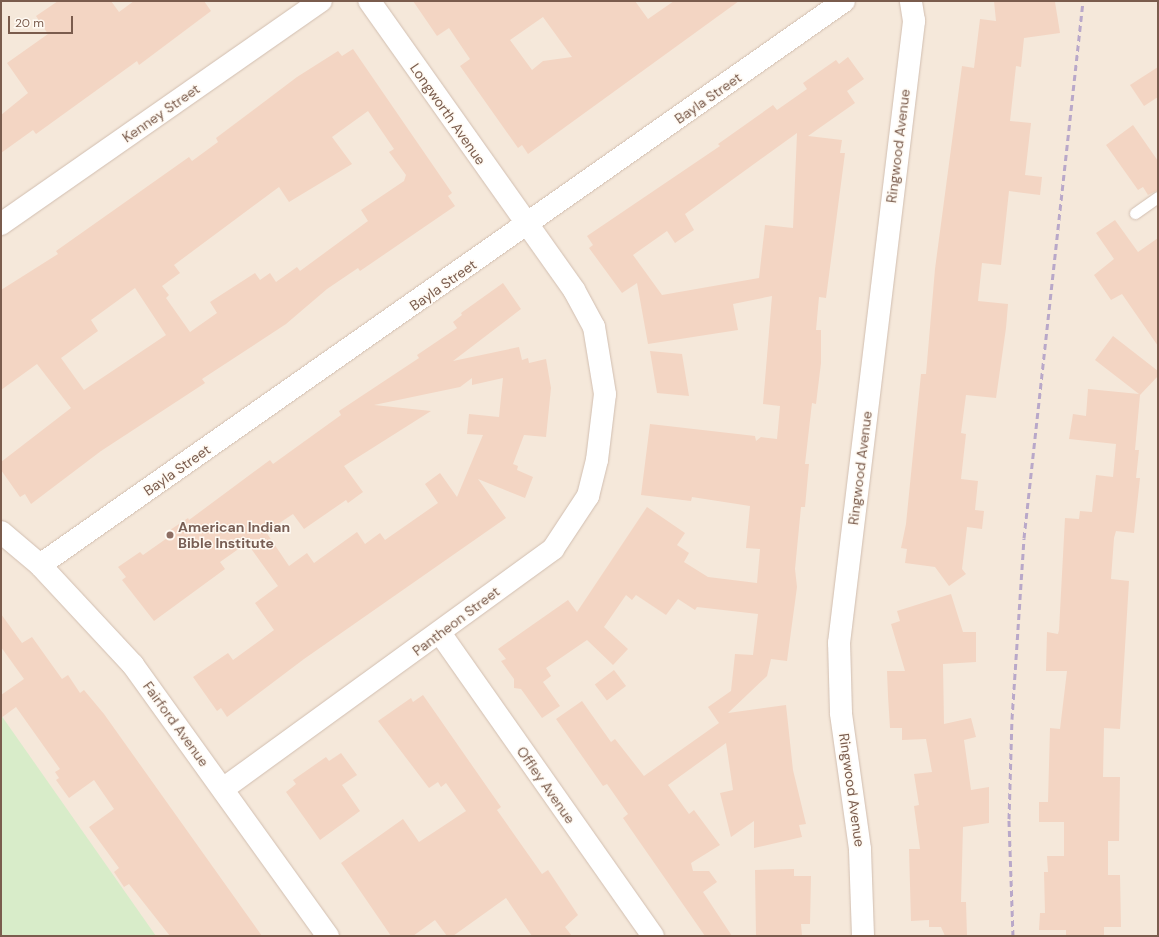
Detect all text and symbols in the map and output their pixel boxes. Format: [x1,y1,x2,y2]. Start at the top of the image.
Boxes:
scale bar [10,8,75,34]
text: 20 m [15,15,44,31]
street label: Longworth Avenue [407,60,489,168]
street label: Bayla Street [671,69,745,127]
street label: Kenney Street [119,80,203,146]
street label: Ringwood Avenue [883,88,913,204]
street label: Bayla Street [406,256,480,314]
street label: Ringwood Avenue [845,410,875,526]
street label: Bayla Street [140,441,214,499]
place label: American Indian Bible Institute [178,519,290,552]
marker: American Indian Bible Institute [165,530,175,540]
street label: Pantheon Street [409,583,503,659]
street label: Fairford Avenue [140,678,212,770]
street label: Ringwood Avenue [836,732,868,848]
street label: Offley Avenue [513,743,579,827]

